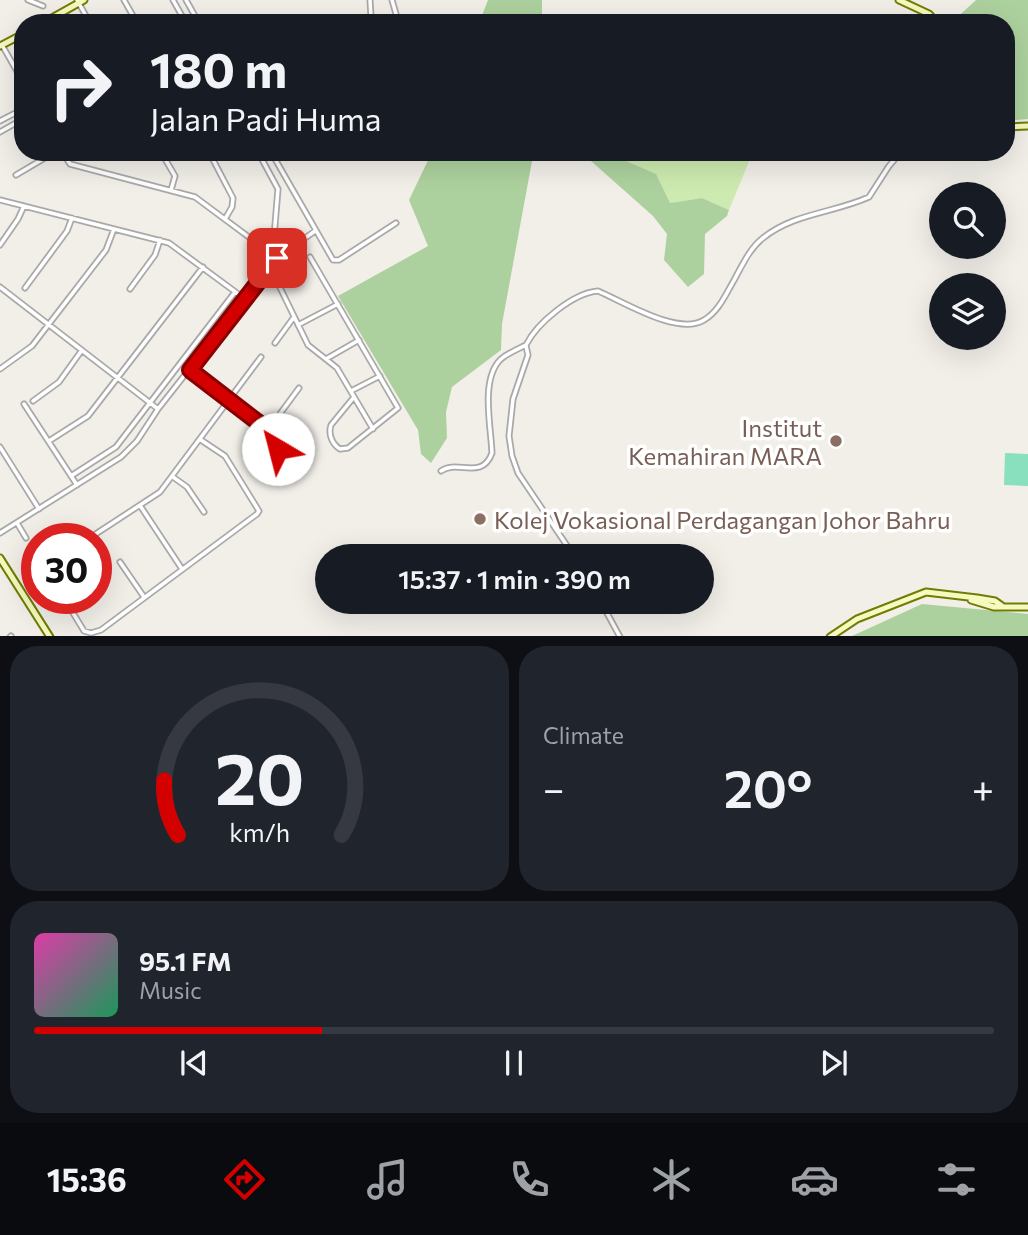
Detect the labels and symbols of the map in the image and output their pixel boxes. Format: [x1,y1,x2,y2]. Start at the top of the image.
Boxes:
pin [247,228,307,288]
position arrow [241,412,315,486]
place label: Institut Kemahiran MARA [628,413,822,470]
marker: Institut Kemahiran MARA [828,433,844,449]
place label: Kolej Vokasional Perdagangan Johor Bahru [494,505,950,534]
marker: Kolej Vokasional Perdagangan Johor Bahru [472,511,488,527]
speed limit sign: 30 [21,523,112,614]

